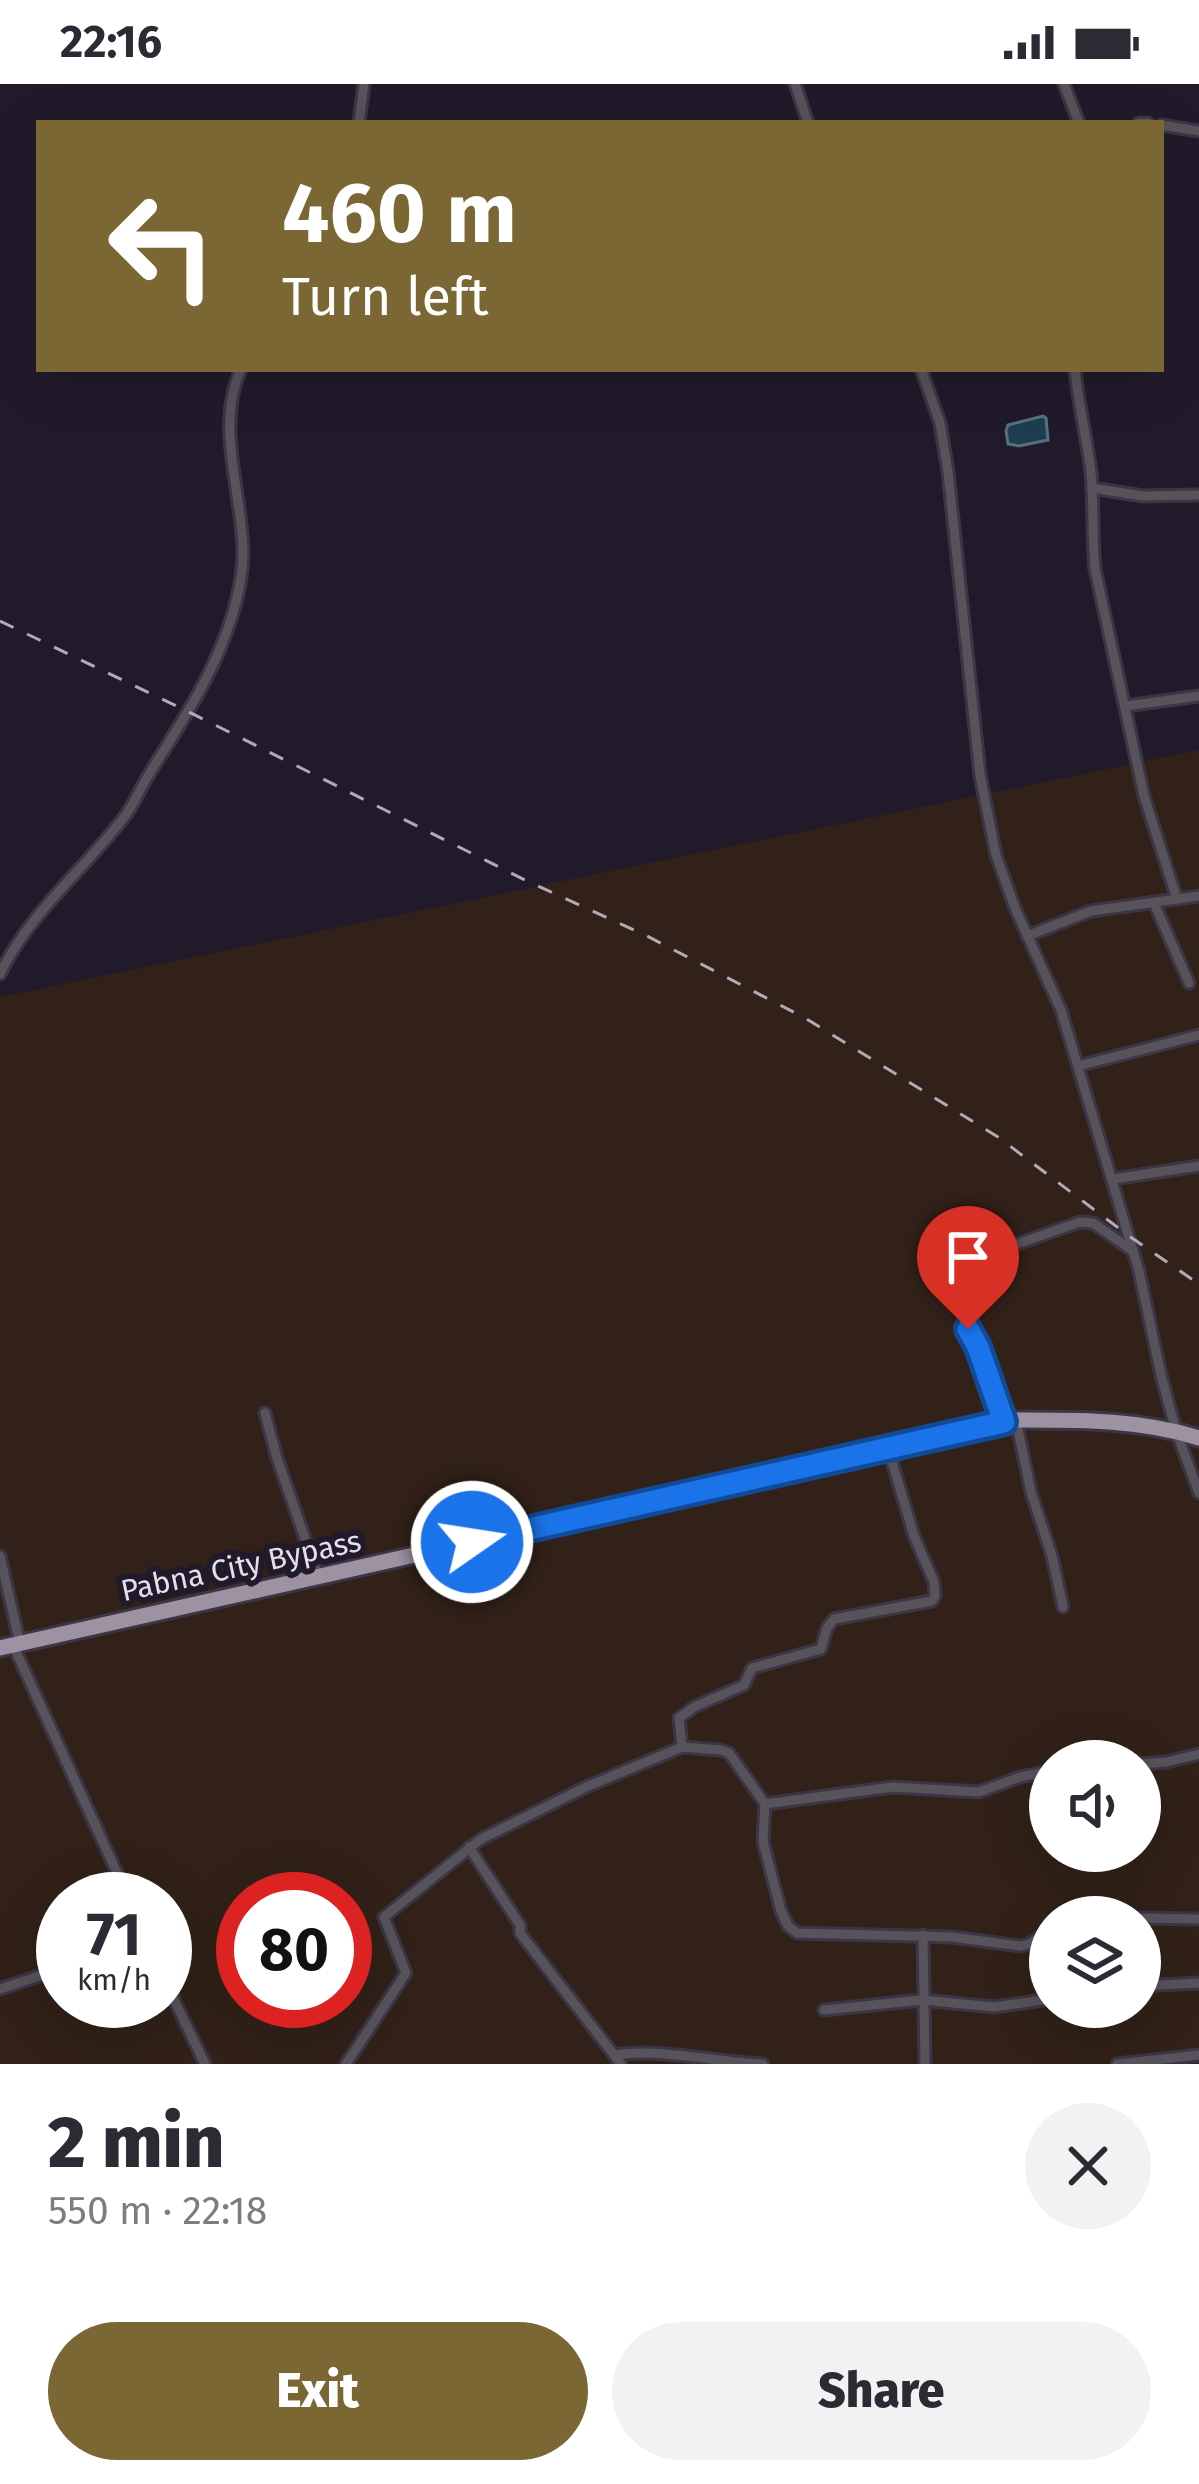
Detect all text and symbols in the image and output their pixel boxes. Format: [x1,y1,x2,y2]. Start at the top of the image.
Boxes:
text: 22:16 [60,15,162,69]
text: 460 m [282,163,517,264]
icon: left [84,168,240,324]
text: Turn left [282,265,489,329]
pin [917,1206,1019,1329]
icon: arrive [935,1224,1001,1290]
position arrow [409,1479,535,1605]
street label: Pabna City Bypass [118,1523,364,1609]
map controls [1029,1740,1161,2028]
button: sound [1029,1740,1161,1872]
speed limit sign: 80 [216,1872,372,2028]
button: layers [1029,1896,1161,2028]
text: 71 [86,1899,142,1971]
text: km/h [77,1962,151,1998]
text: 2 min [48,2100,224,2186]
button: close [1025,2103,1151,2229]
text: 550 m · 22:18 [48,2188,267,2234]
button: Exit [48,2322,588,2460]
button: Share [612,2322,1151,2460]

